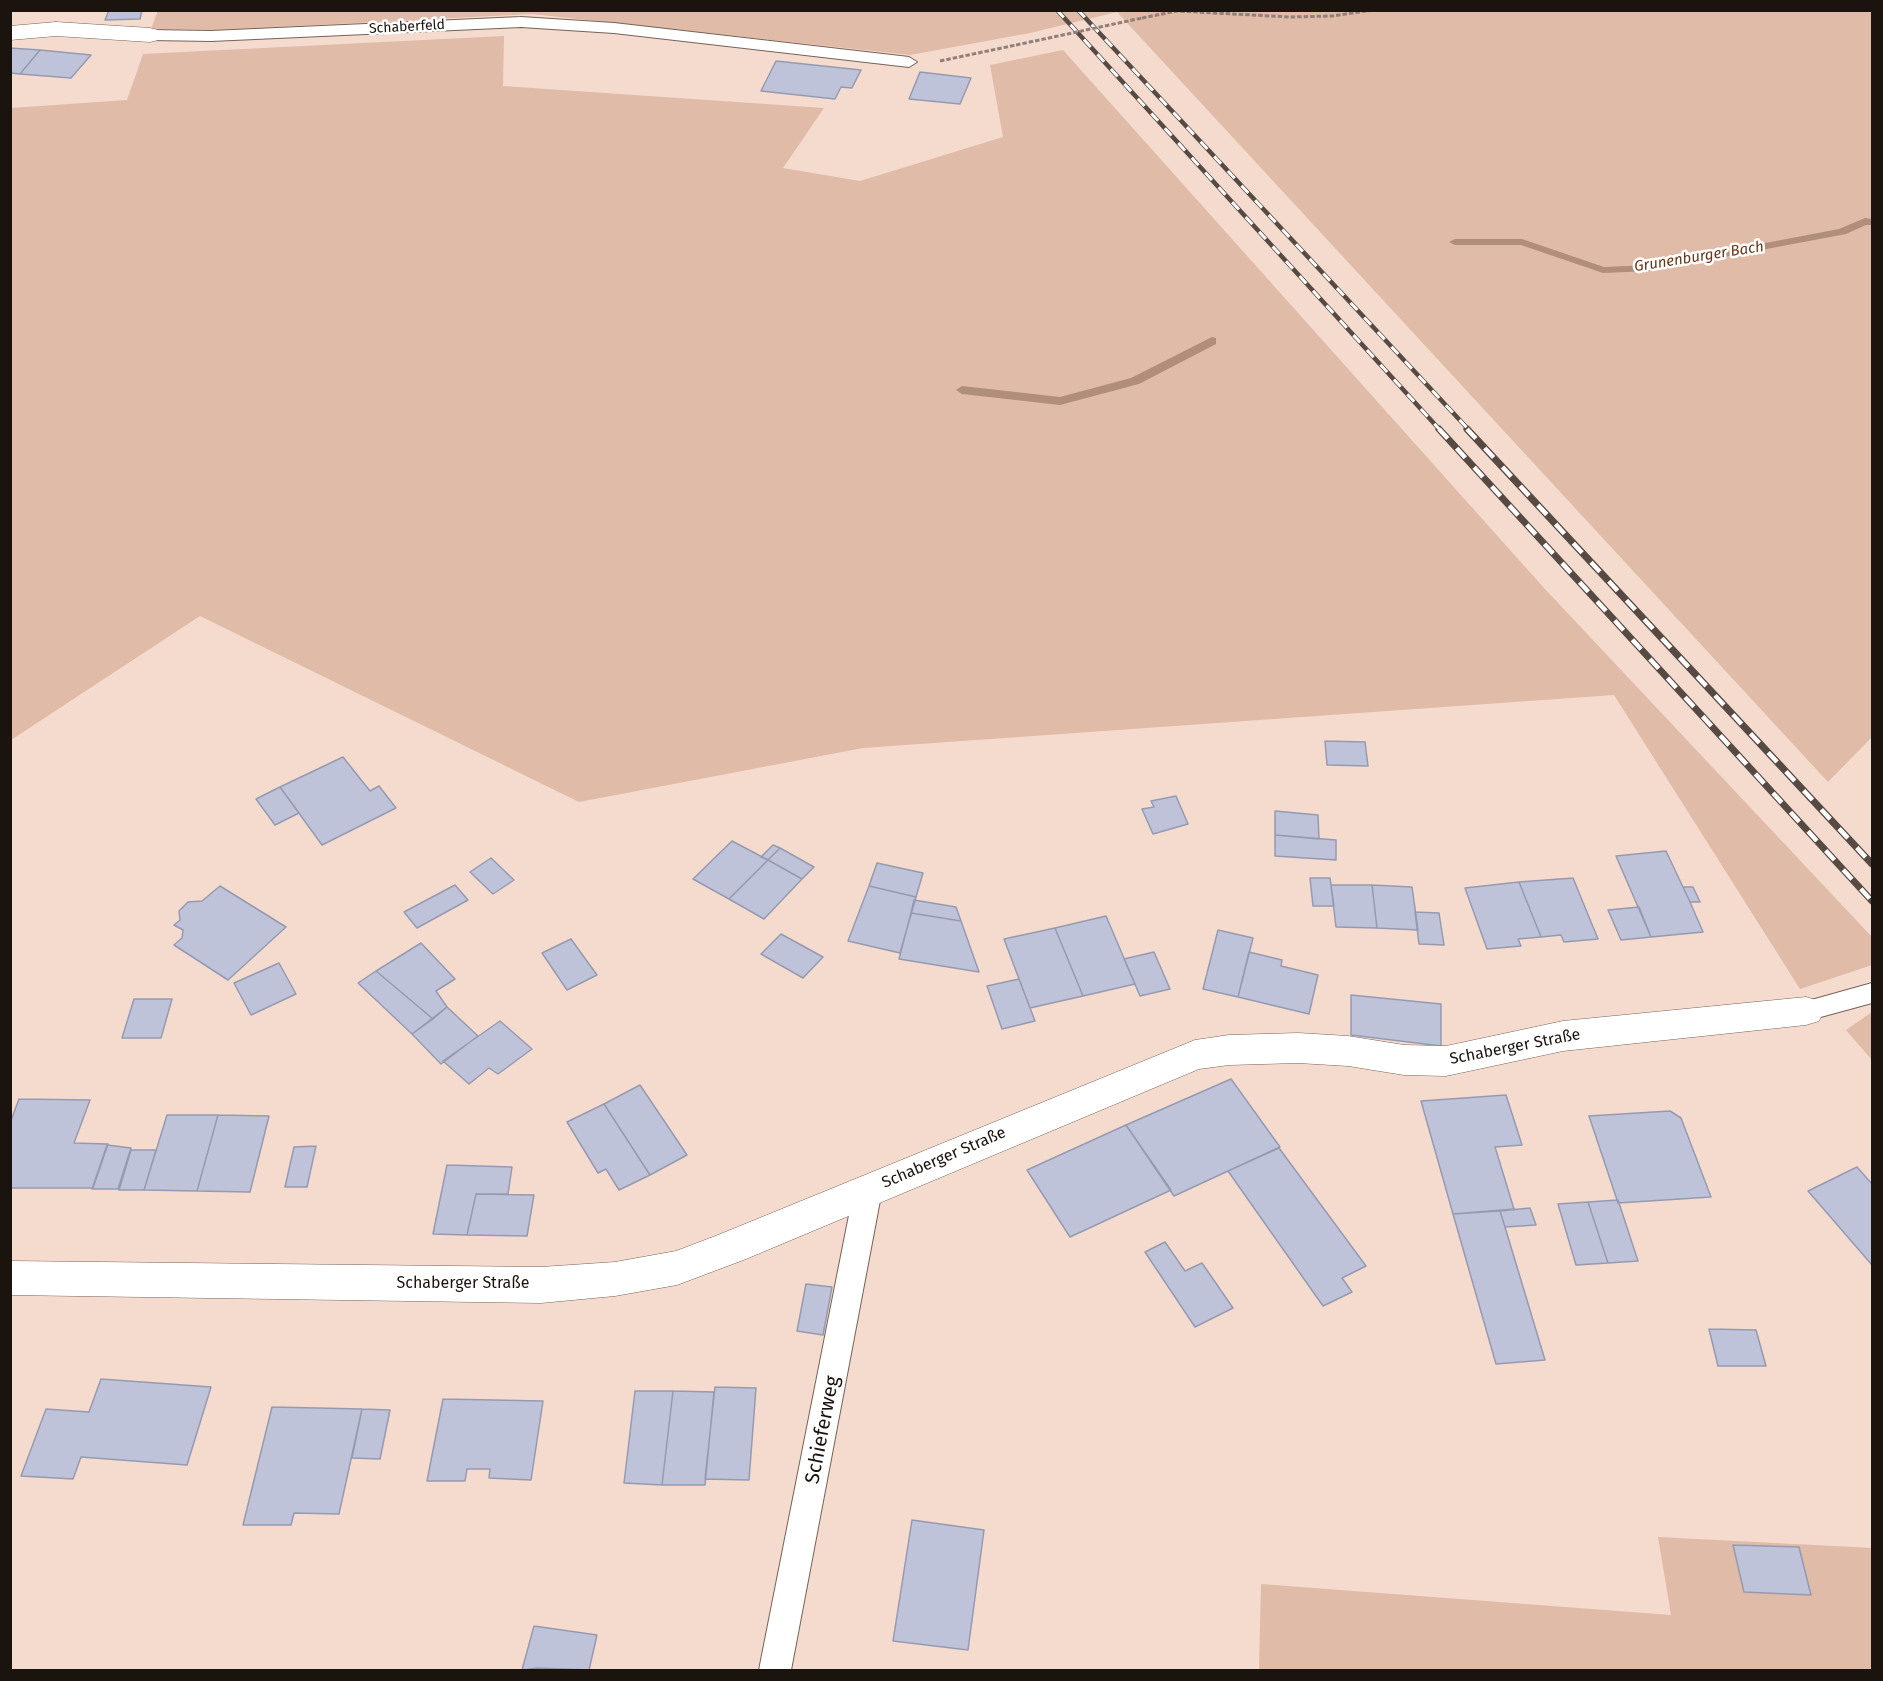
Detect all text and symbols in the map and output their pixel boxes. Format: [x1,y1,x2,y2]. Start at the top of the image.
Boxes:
street label: Schaberfeld [369,17,445,37]
water label: Grunenburger Bach [1633,238,1765,276]
street label: Schaberger Straße [1448,1025,1582,1069]
street label: Schaberger Straße [879,1123,1009,1193]
street label: Schaberger Straße [397,1274,529,1294]
street label: Schieferweg [801,1374,845,1486]

